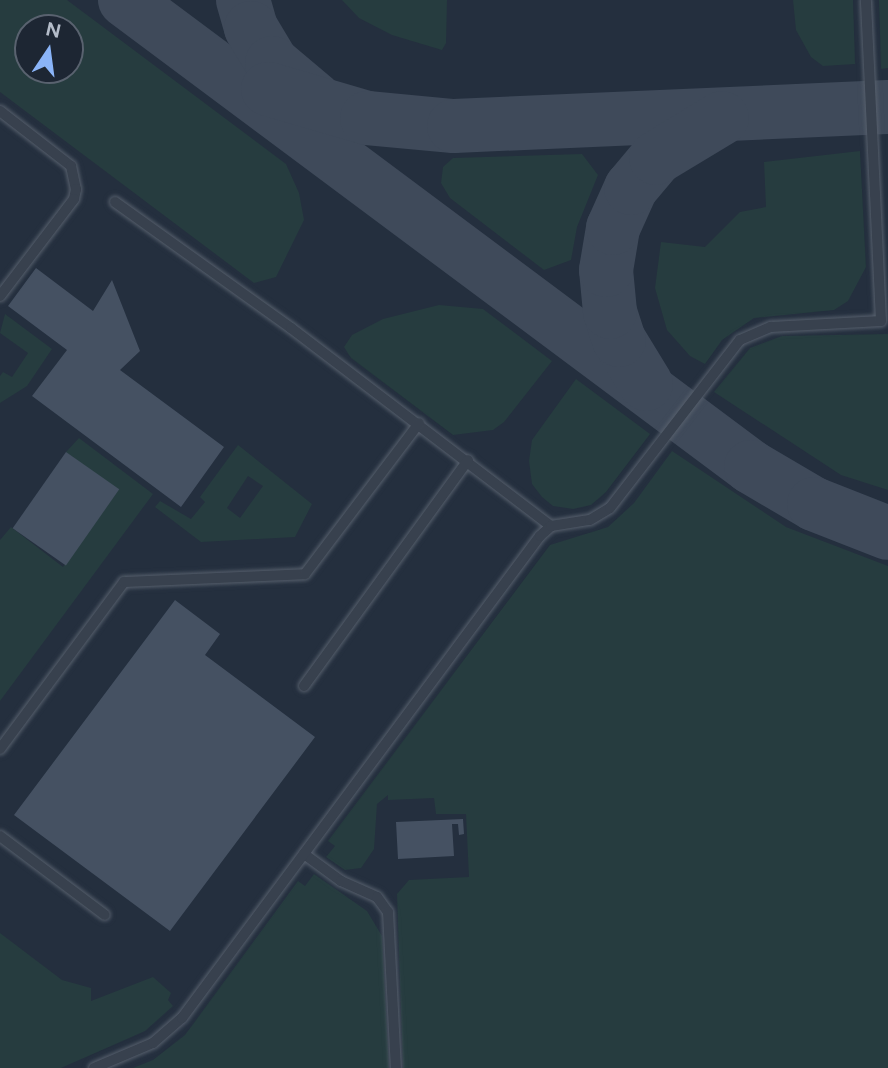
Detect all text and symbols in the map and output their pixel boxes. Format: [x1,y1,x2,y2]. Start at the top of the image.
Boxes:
north arrow [14,14,84,84]
text: N [44,17,63,43]

